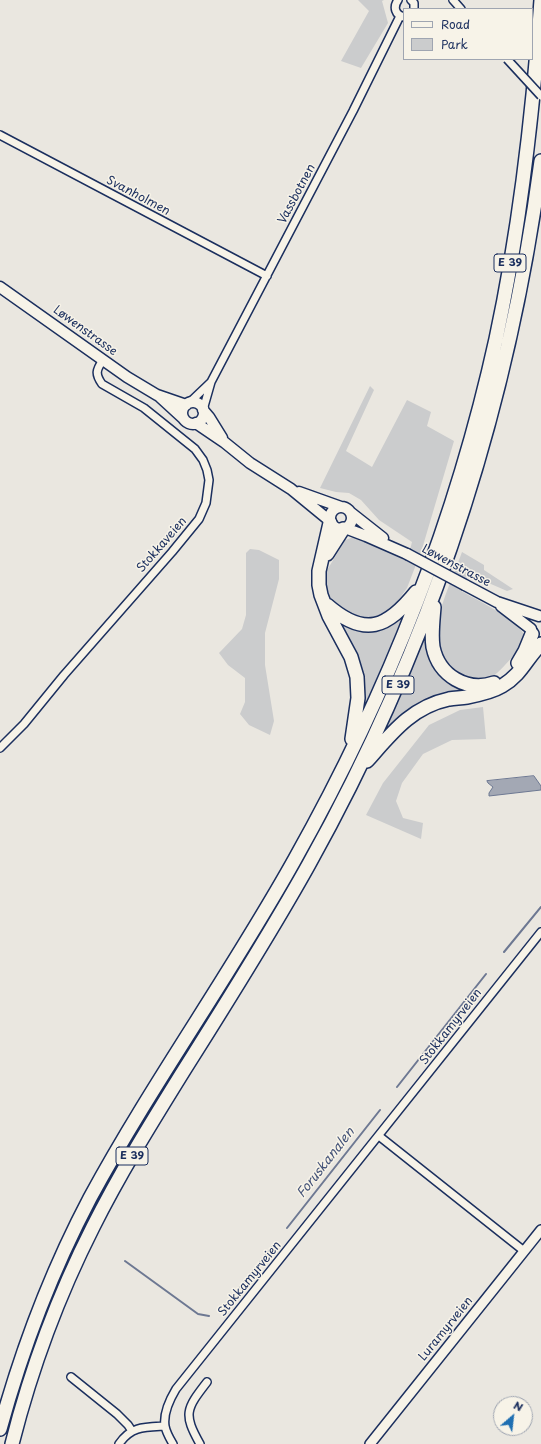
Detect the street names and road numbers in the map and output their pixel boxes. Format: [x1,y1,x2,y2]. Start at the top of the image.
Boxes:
street label: Vassbotnen [275,162,319,226]
street label: Svanholmen [104,173,172,219]
road number: E 39 [494,254,526,272]
street label: Løwenstrasse [50,303,120,359]
street label: Stokkaveien [134,514,190,576]
street label: Løwenstrasse [419,542,493,590]
road number: E 39 [382,676,414,694]
street label: Stokkamyrveien [417,986,485,1068]
road number: E 39 [116,1147,148,1165]
street label: Stokkamyrveien [215,1239,285,1319]
street label: Luramyrveien [416,1294,476,1364]

